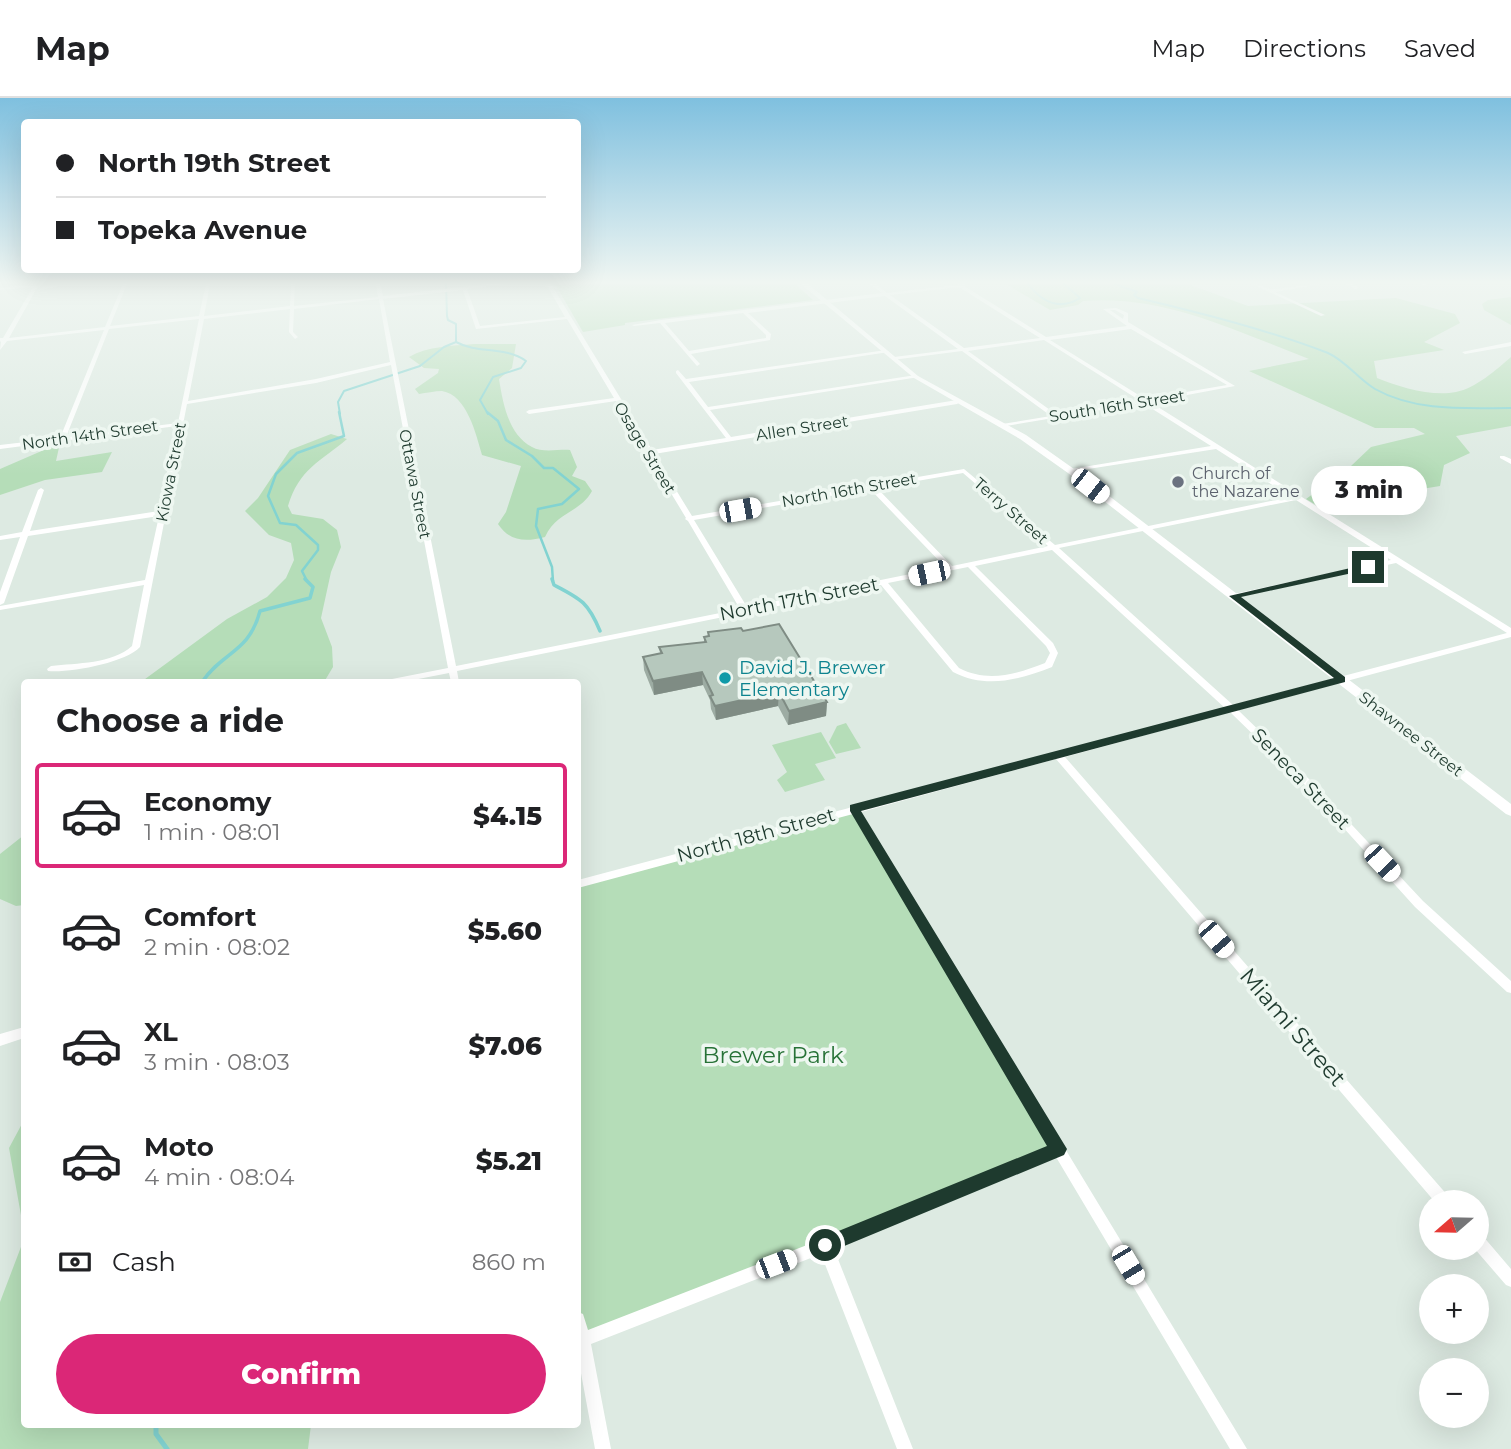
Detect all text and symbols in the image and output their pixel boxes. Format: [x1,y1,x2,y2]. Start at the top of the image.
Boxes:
text: Map [35,28,110,68]
text: Map [1152,34,1205,63]
text: Directions [1243,34,1366,63]
text: Saved [1404,34,1476,63]
text: North 19th Street [98,147,331,179]
text: Topeka Avenue [98,214,307,246]
street label: South 16th Street [1048,386,1187,426]
street label: Osage Street [610,399,680,498]
street label: Allen Street [755,411,850,445]
street label: North 14th Street [21,416,160,454]
street label: Kiowa Street [152,420,190,523]
street label: Ottawa Street [395,428,435,541]
place label: Church of the Nazarene [1192,464,1300,501]
car [1067,465,1114,507]
callout: 3 min [1310,466,1426,514]
street label: North 16th Street [780,469,918,511]
street label: Terry Street [970,474,1052,549]
marker: Church of the Nazarene [1170,474,1186,490]
text: 3 min [1335,476,1403,504]
car [718,496,763,524]
route end [1352,551,1384,583]
car [907,558,952,588]
street label: North 17th Street [718,572,881,626]
place label: David J. Brewer Elementary [739,656,886,701]
marker: David J. Brewer Elementary [717,670,733,686]
street label: Shawnee Street [1355,688,1467,781]
text: Choose a ride [56,701,284,740]
street label: Seneca Street [1247,724,1355,835]
icon: car [60,784,123,847]
text: Economy [144,786,271,818]
text: $4.15 [473,800,542,832]
street label: North 18th Street [674,803,838,867]
text: 1 min · 08:01 [144,818,281,846]
car [1360,840,1405,886]
icon: car [60,899,123,962]
text: Comfort [144,901,256,933]
text: $5.60 [468,915,542,947]
car [1195,916,1238,962]
text: 2 min · 08:02 [144,933,290,961]
street label: Miami Street [1234,962,1352,1092]
icon: car [60,1014,123,1077]
text: XL [144,1016,178,1048]
text: $7.06 [469,1030,542,1062]
park label: Brewer Park [702,1041,844,1069]
text: 3 min · 08:03 [144,1048,290,1076]
icon: car [60,1129,123,1192]
text: Moto [144,1131,214,1163]
text: $5.21 [476,1145,542,1177]
text: 4 min · 08:04 [144,1163,294,1191]
north arrow [1419,1190,1489,1260]
map controls [1419,1190,1489,1428]
route start [809,1229,841,1261]
car [1109,1242,1148,1288]
icon: cash [56,1243,94,1281]
text: Cash [112,1246,176,1278]
car [753,1247,800,1281]
text: 860 m [472,1248,546,1276]
button: + [1419,1274,1489,1344]
button: Confirm [56,1334,546,1414]
button: − [1419,1358,1489,1428]

